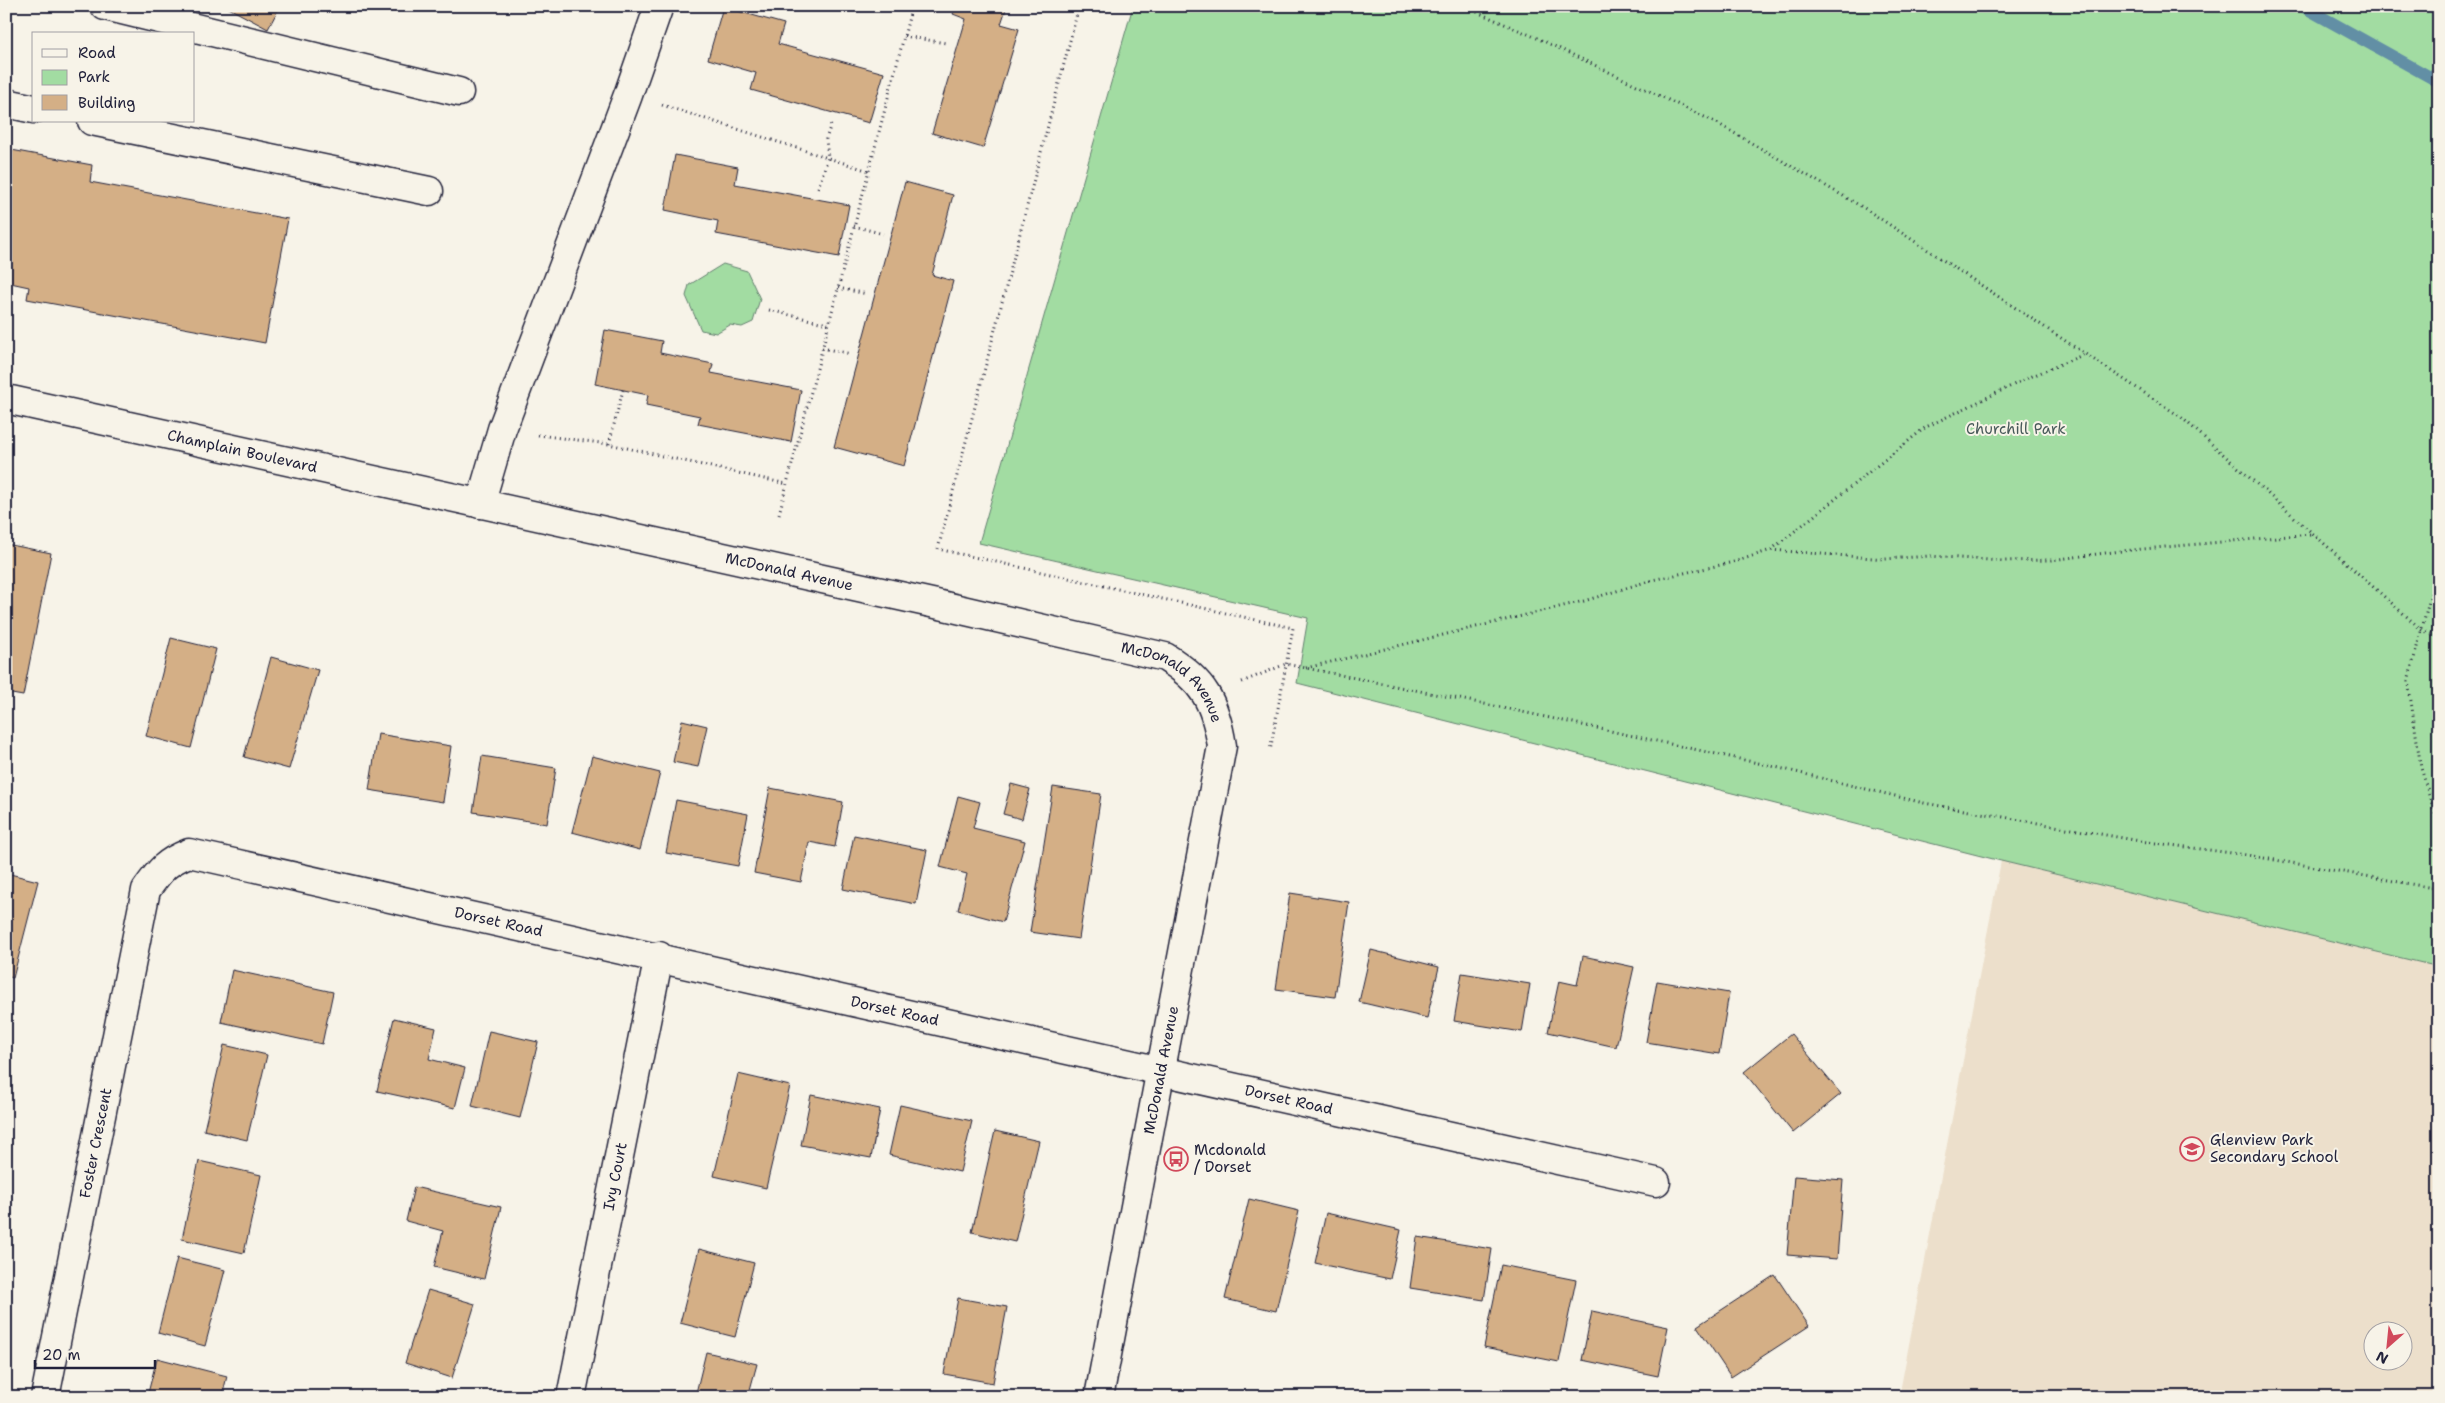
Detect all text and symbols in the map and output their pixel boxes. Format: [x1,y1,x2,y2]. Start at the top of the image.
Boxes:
legend [32,32,195,122]
text: Road [78,43,116,63]
text: Park [78,67,110,87]
text: Building [78,93,135,113]
park label: Churchill Park [1966,419,2066,439]
street label: Champlain Boulevard [165,425,320,477]
street label: McDonald Avenue [723,548,855,595]
street label: McDonald Avenue [1119,637,1227,725]
street label: Dorset Road [452,902,545,941]
street label: Dorset Road [849,991,941,1031]
street label: McDonald Avenue [1139,1004,1183,1136]
street label: Dorset Road [1243,1080,1335,1119]
street label: Foster Crescent [75,1086,116,1200]
place label: Glenview Park Secondary School [2210,1130,2339,1167]
school or university icon: Glenview Park Secondary School [2179,1136,2205,1162]
place label: Mcdonald / Dorset [1194,1140,1267,1177]
street label: Ivy Court [598,1141,632,1212]
bus stop icon: Mcdonald / Dorset [1163,1146,1189,1172]
north arrow [2362,1320,2412,1370]
scale bar [35,1338,155,1370]
text: 20 m [42,1345,81,1365]
text: N [2373,1347,2391,1368]

